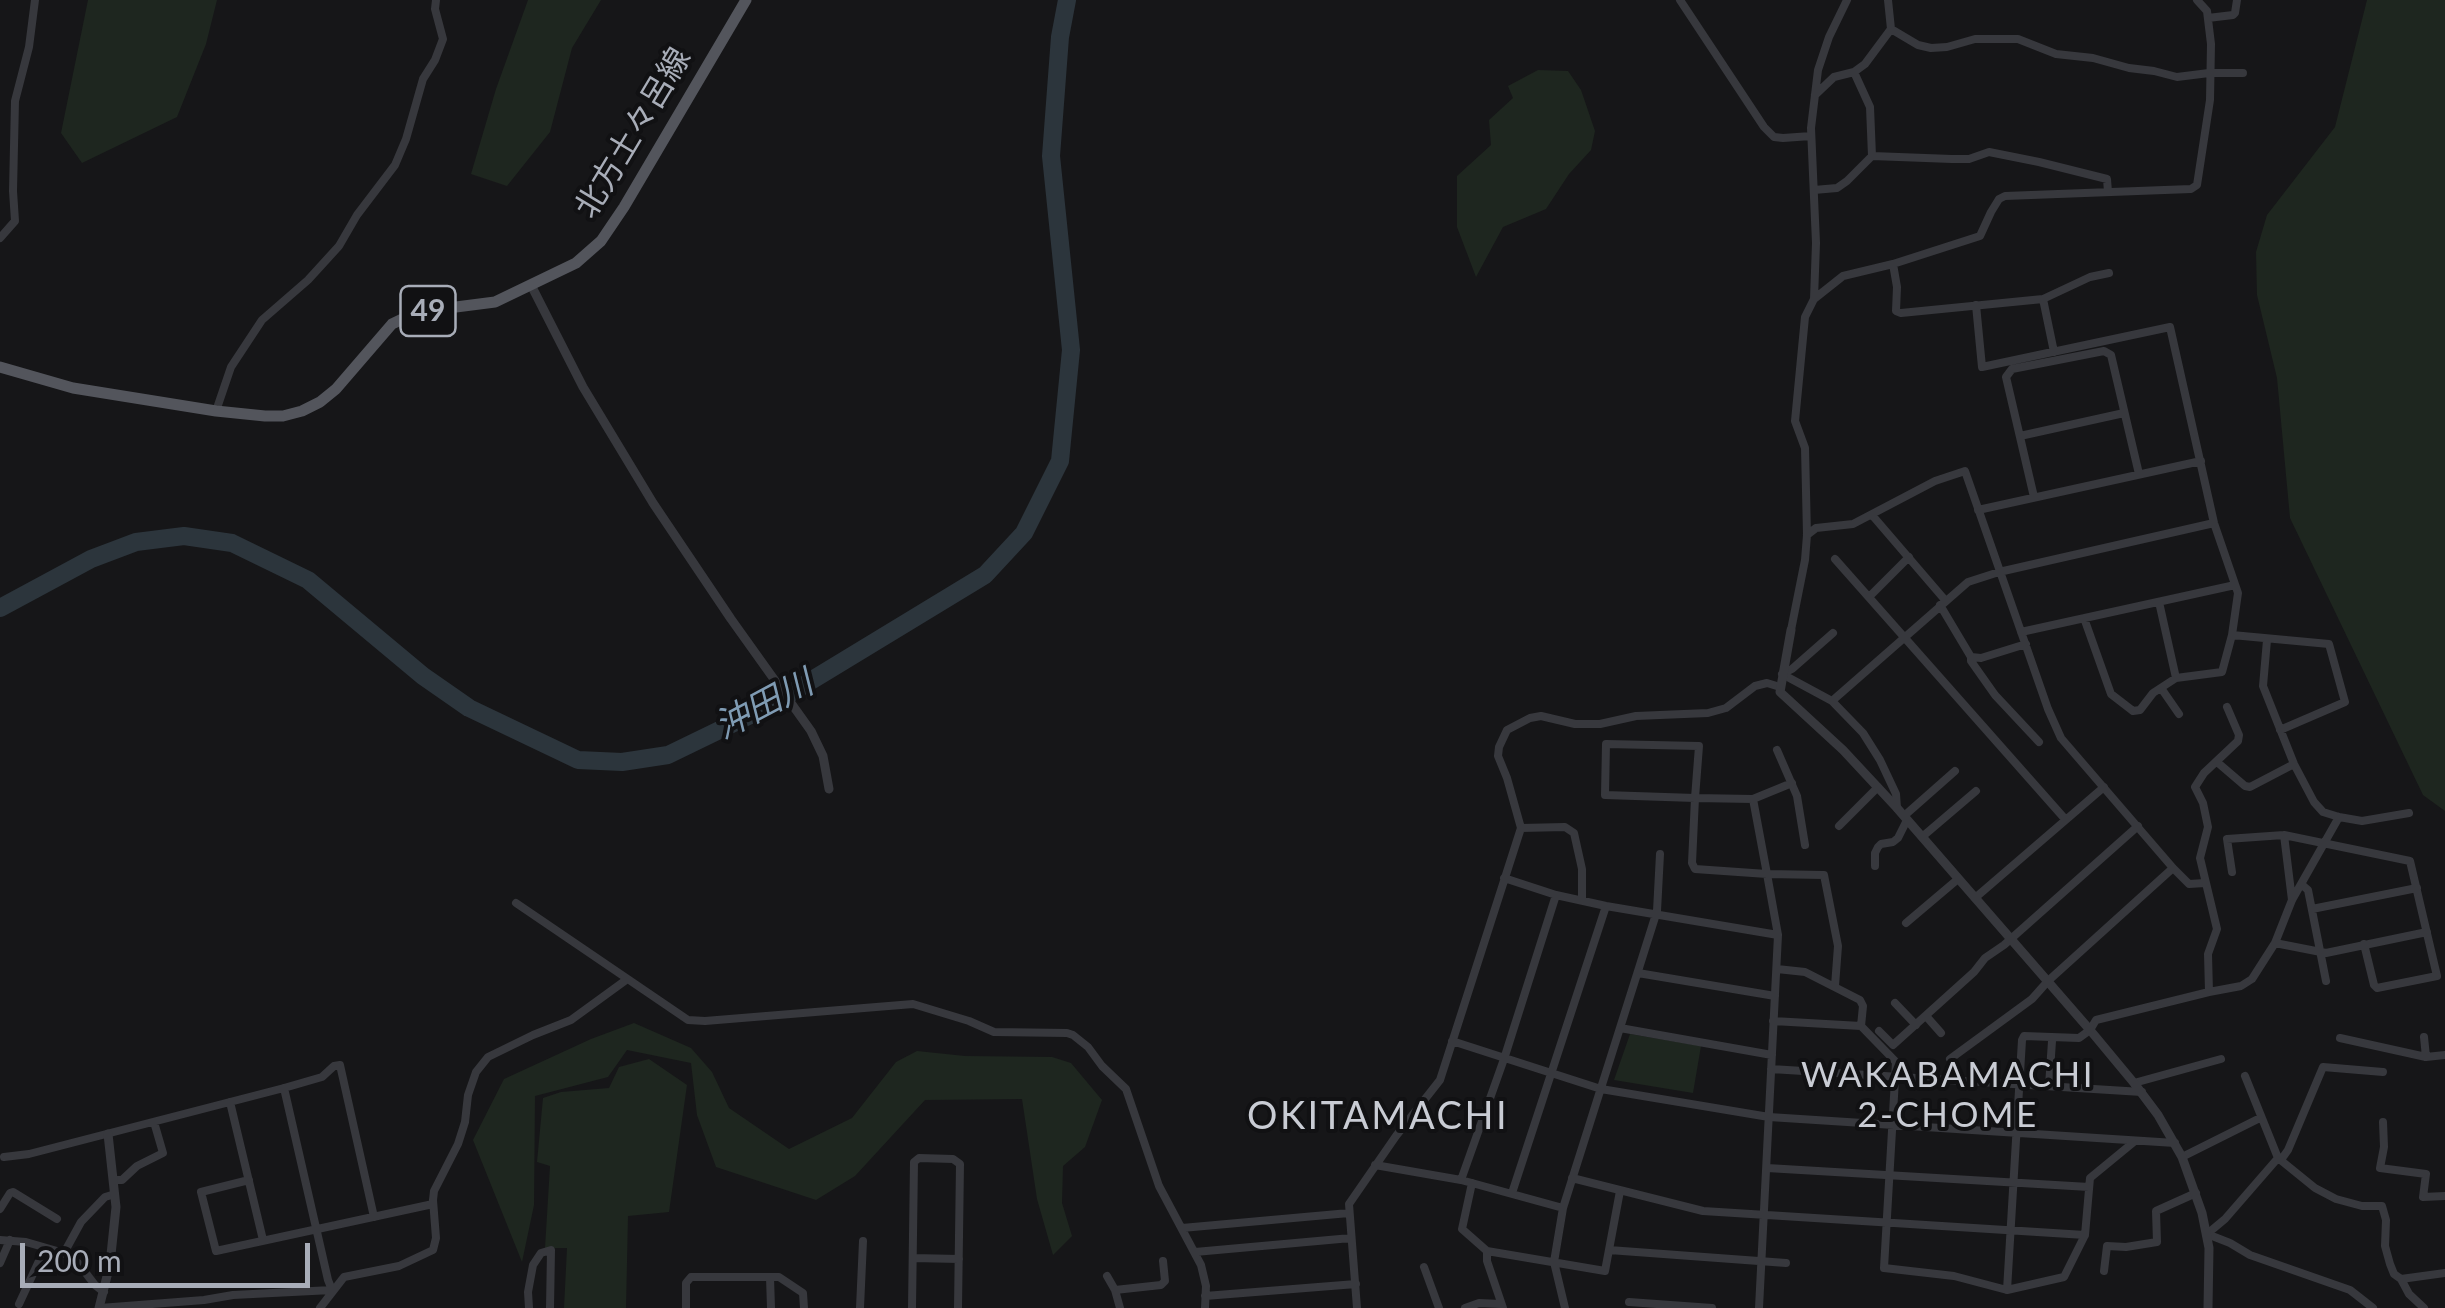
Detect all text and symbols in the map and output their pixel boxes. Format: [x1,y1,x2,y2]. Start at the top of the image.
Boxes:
street label: 北方土々呂線 [567,41,699,225]
road number: 49 [400,286,456,336]
water label: 沖田川 [708,662,820,748]
district label: WAKABAMACHI 2-CHOME [1801,1055,2095,1137]
district label: OKITAMACHI [1247,1094,1509,1140]
scale bar [25,1223,315,1285]
text: 200 m [37,1242,122,1278]

